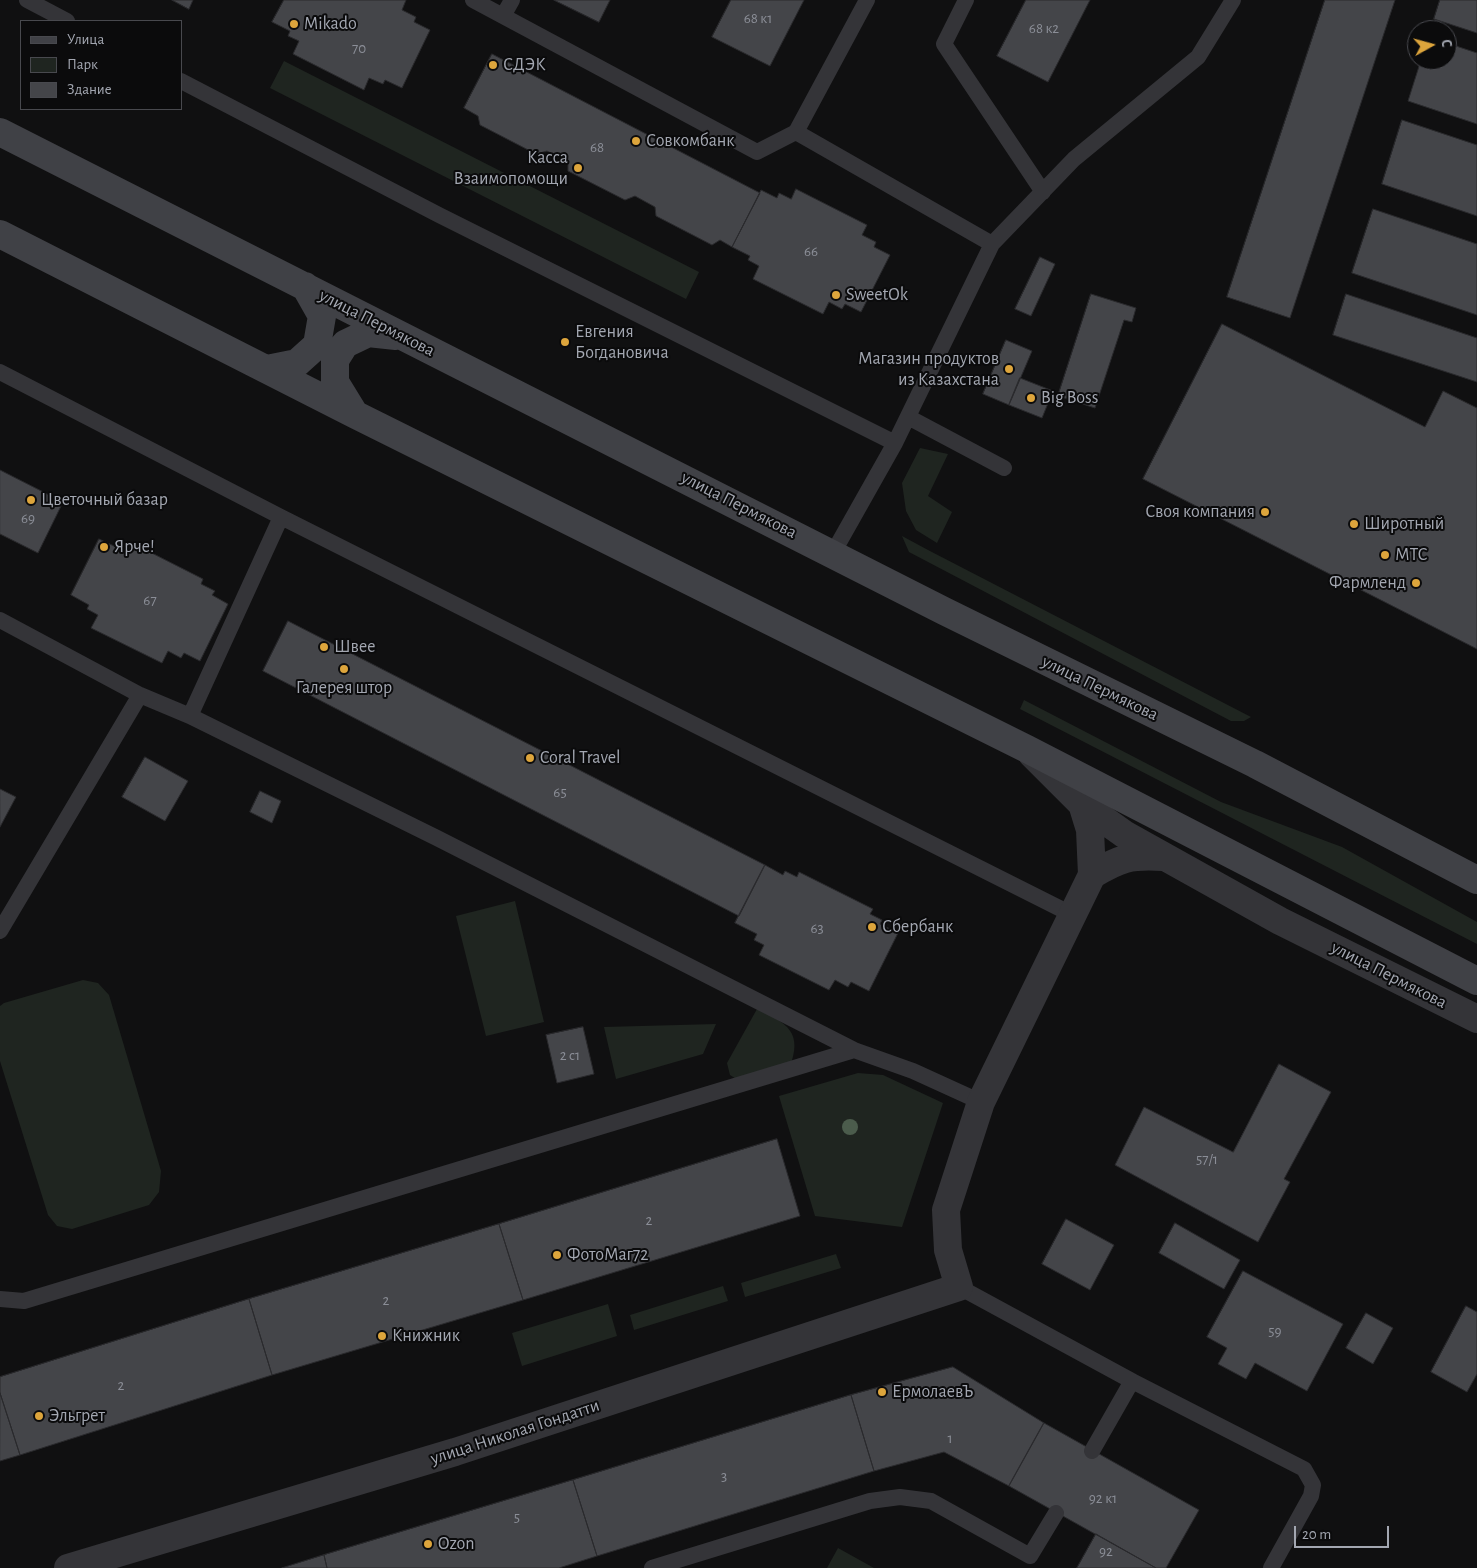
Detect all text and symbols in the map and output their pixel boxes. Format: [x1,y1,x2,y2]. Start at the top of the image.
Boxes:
house number: 68 к1 [744,9,772,27]
place label: Mikado [304,13,357,35]
marker: Mikado [288,18,300,30]
house number: 68 к2 [1029,19,1059,37]
legend [20,20,182,110]
north arrow [1407,20,1457,70]
text: Улица [67,32,104,47]
house number: 70 [352,39,366,57]
text: С [1438,39,1453,48]
place label: СДЭК [503,54,546,76]
text: Парк [67,57,98,72]
marker: СДЭК [487,59,499,71]
text: Здание [67,82,112,97]
place label: Совкомбанк [646,130,735,152]
marker: Совкомбанк [630,135,642,147]
house number: 68 [590,138,604,156]
place label: Касса Взаимопомощи [454,147,568,190]
marker: Касса Взаимопомощи [572,162,584,174]
house number: 66 [804,242,818,260]
place label: SweetOk [846,284,908,306]
street label: улица Пермякова [316,285,438,361]
marker: SweetOk [830,289,842,301]
place label: Евгения Богдановича [575,321,669,364]
marker: Евгения Богдановича [559,336,571,348]
place label: Магазин продуктов из Казахстана [858,348,999,390]
marker: Магазин продуктов из Казахстана [1003,363,1015,375]
place label: Big Boss [1041,387,1098,409]
marker: Big Boss [1025,392,1037,404]
street label: улица Пермякова [678,467,800,543]
place label: Цветочный базар [41,489,168,511]
marker: Цветочный базар [25,494,37,506]
place label: Своя компания [1145,501,1255,523]
marker: Своя компания [1259,506,1271,518]
house number: 69 [21,509,35,527]
place label: Широтный [1364,513,1444,535]
marker: Широтный [1348,518,1360,530]
place label: Ярче! [114,536,155,558]
marker: Ярче! [98,541,110,553]
place label: МТС [1395,544,1428,566]
marker: МТС [1379,549,1391,561]
place label: Фармленд [1329,572,1406,594]
marker: Фармленд [1410,577,1422,589]
house number: 67 [143,591,157,609]
place label: Швее [334,636,375,658]
marker: Швее [318,641,330,653]
street label: улица Пермякова [1038,650,1162,726]
marker: Галерея штор [338,663,350,675]
place label: Галерея штор [296,677,392,699]
place label: Coral Travel [540,747,621,769]
marker: Coral Travel [524,752,536,764]
house number: 65 [553,783,567,801]
place label: Сбербанк [882,916,953,938]
house number: 63 [810,919,824,937]
marker: Сбербанк [866,921,878,933]
street label: улица Пермякова [1328,937,1450,1013]
house number: 2 с1 [560,1046,580,1064]
house number: 57/1 [1196,1150,1218,1168]
house number: 2 [646,1211,652,1229]
place label: ФотоМаг72 [567,1244,649,1266]
marker: ФотоМаг72 [551,1249,563,1261]
house number: 2 [383,1291,389,1309]
house number: 59 [1268,1322,1282,1340]
place label: Книжник [392,1325,460,1347]
marker: Книжник [376,1330,388,1342]
house number: 2 [118,1376,124,1394]
place label: ЕрмолаевЪ [892,1381,973,1403]
marker: ЕрмолаевЪ [876,1386,888,1398]
street label: улица Николая Гондатти [428,1394,602,1470]
place label: Эльгрет [49,1405,105,1427]
marker: Эльгрет [33,1410,45,1422]
house number: 1 [947,1429,953,1447]
house number: 3 [721,1467,727,1485]
house number: 92 к1 [1089,1489,1117,1507]
house number: 5 [514,1508,520,1526]
scale bar [1297,1516,1392,1548]
text: 20 m [1302,1527,1331,1542]
place label: Ozon [438,1533,475,1555]
marker: Ozon [422,1538,434,1550]
house number: 92 [1099,1542,1113,1560]

